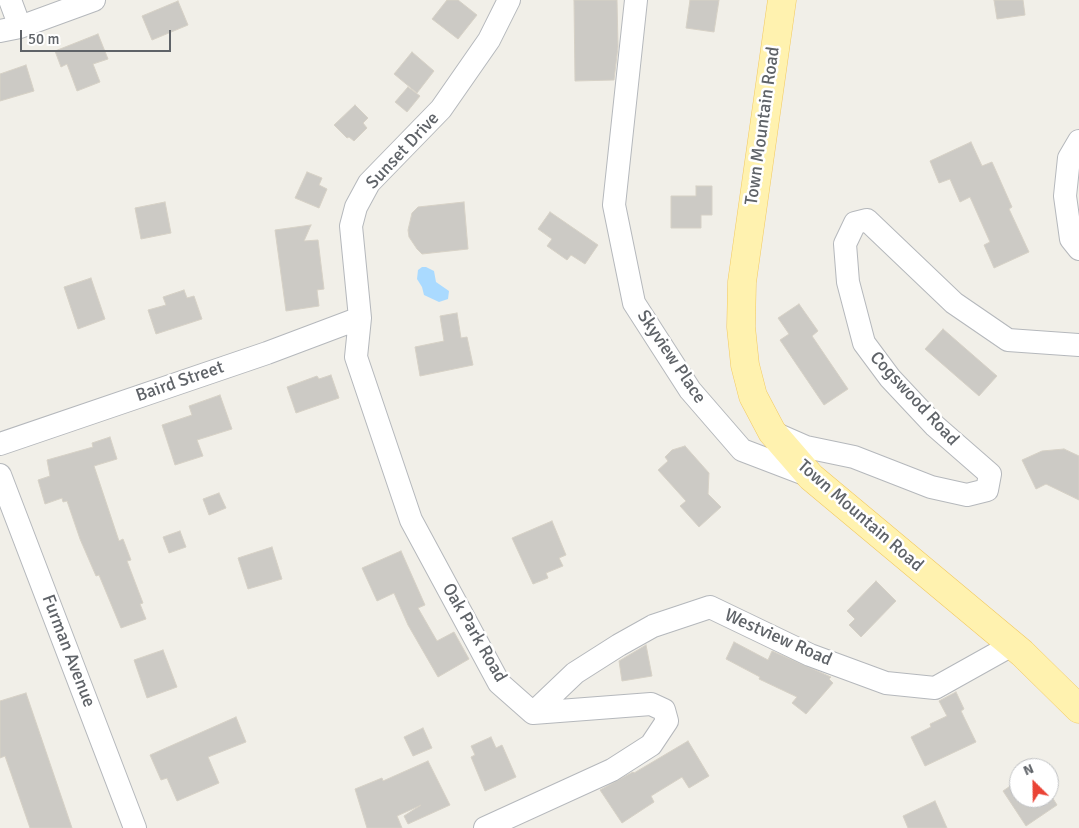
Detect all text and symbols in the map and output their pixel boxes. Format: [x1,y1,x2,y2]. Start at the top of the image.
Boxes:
scale bar [22,20,174,52]
text: 50 m [28,30,59,48]
street label: Town Mountain Road [741,46,785,206]
street label: Sunset Drive [362,108,444,194]
street label: Skyview Place [632,306,710,408]
street label: Cogswood Road [865,347,963,451]
street label: Baird Street [133,357,227,407]
street label: Town Mountain Road [793,456,927,576]
street label: Oak Park Road [437,580,511,686]
street label: Furman Avenue [37,592,99,710]
street label: Westview Road [721,605,835,671]
north arrow [1009,758,1059,808]
text: N [1021,760,1036,779]

